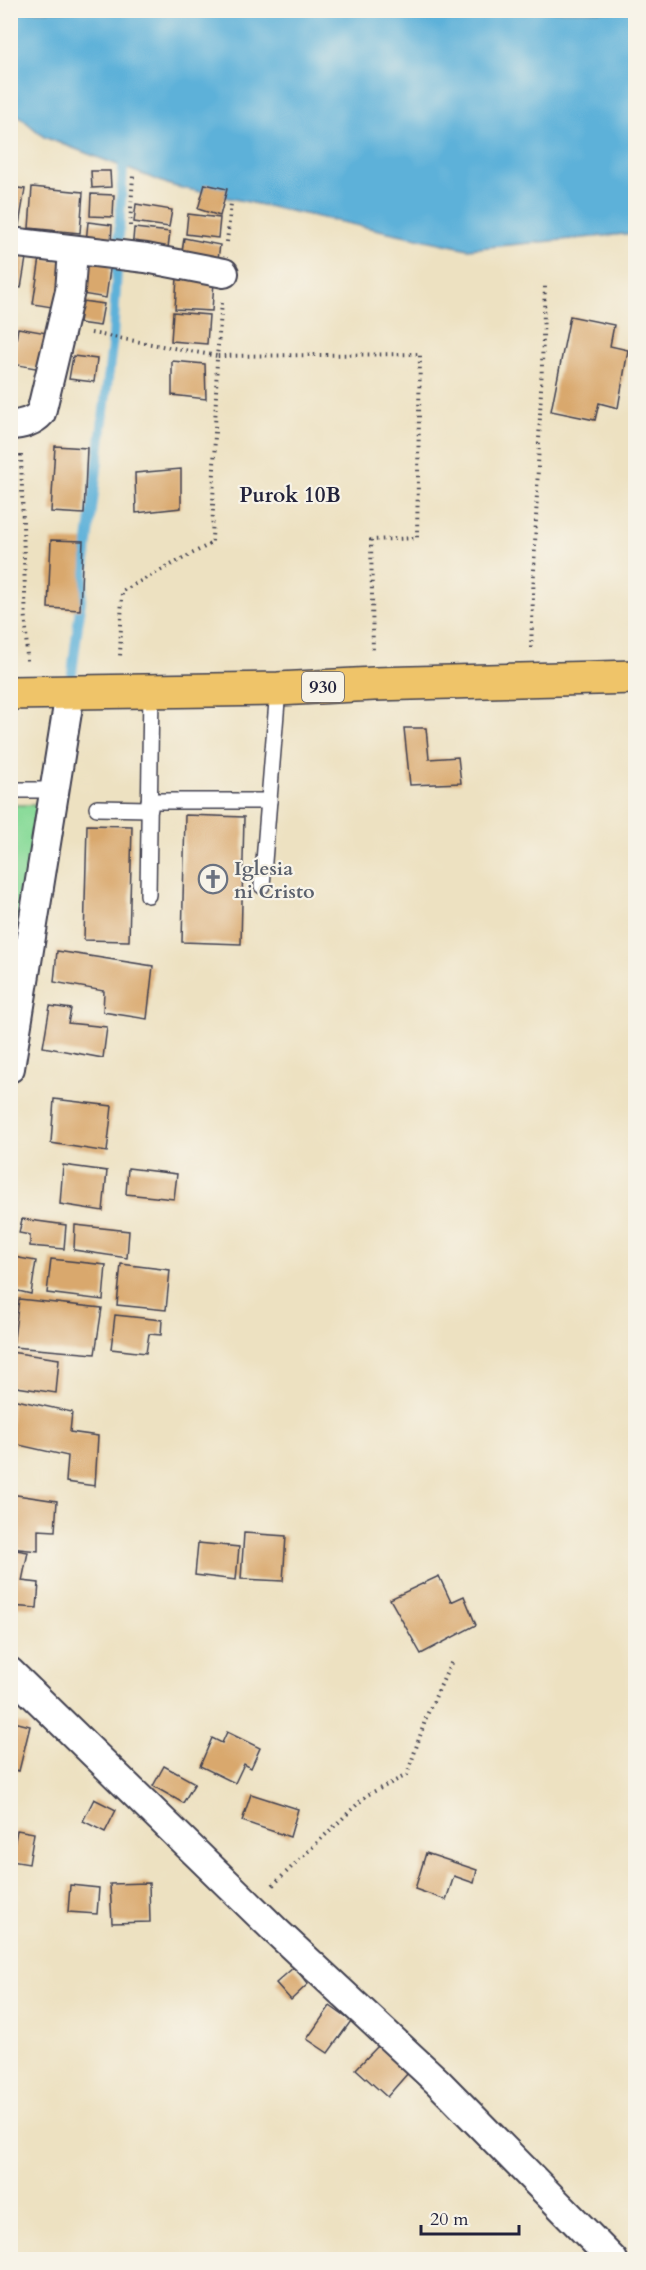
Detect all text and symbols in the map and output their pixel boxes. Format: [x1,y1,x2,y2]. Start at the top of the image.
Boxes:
district label: Purok 10B [239,481,341,510]
road number: 930 [302,672,344,702]
place label: Iglesia ni Cristo [234,855,315,905]
church icon: Iglesia ni Cristo [197,863,229,895]
scale bar [421,2198,518,2236]
text: 20 m [430,2207,469,2232]

